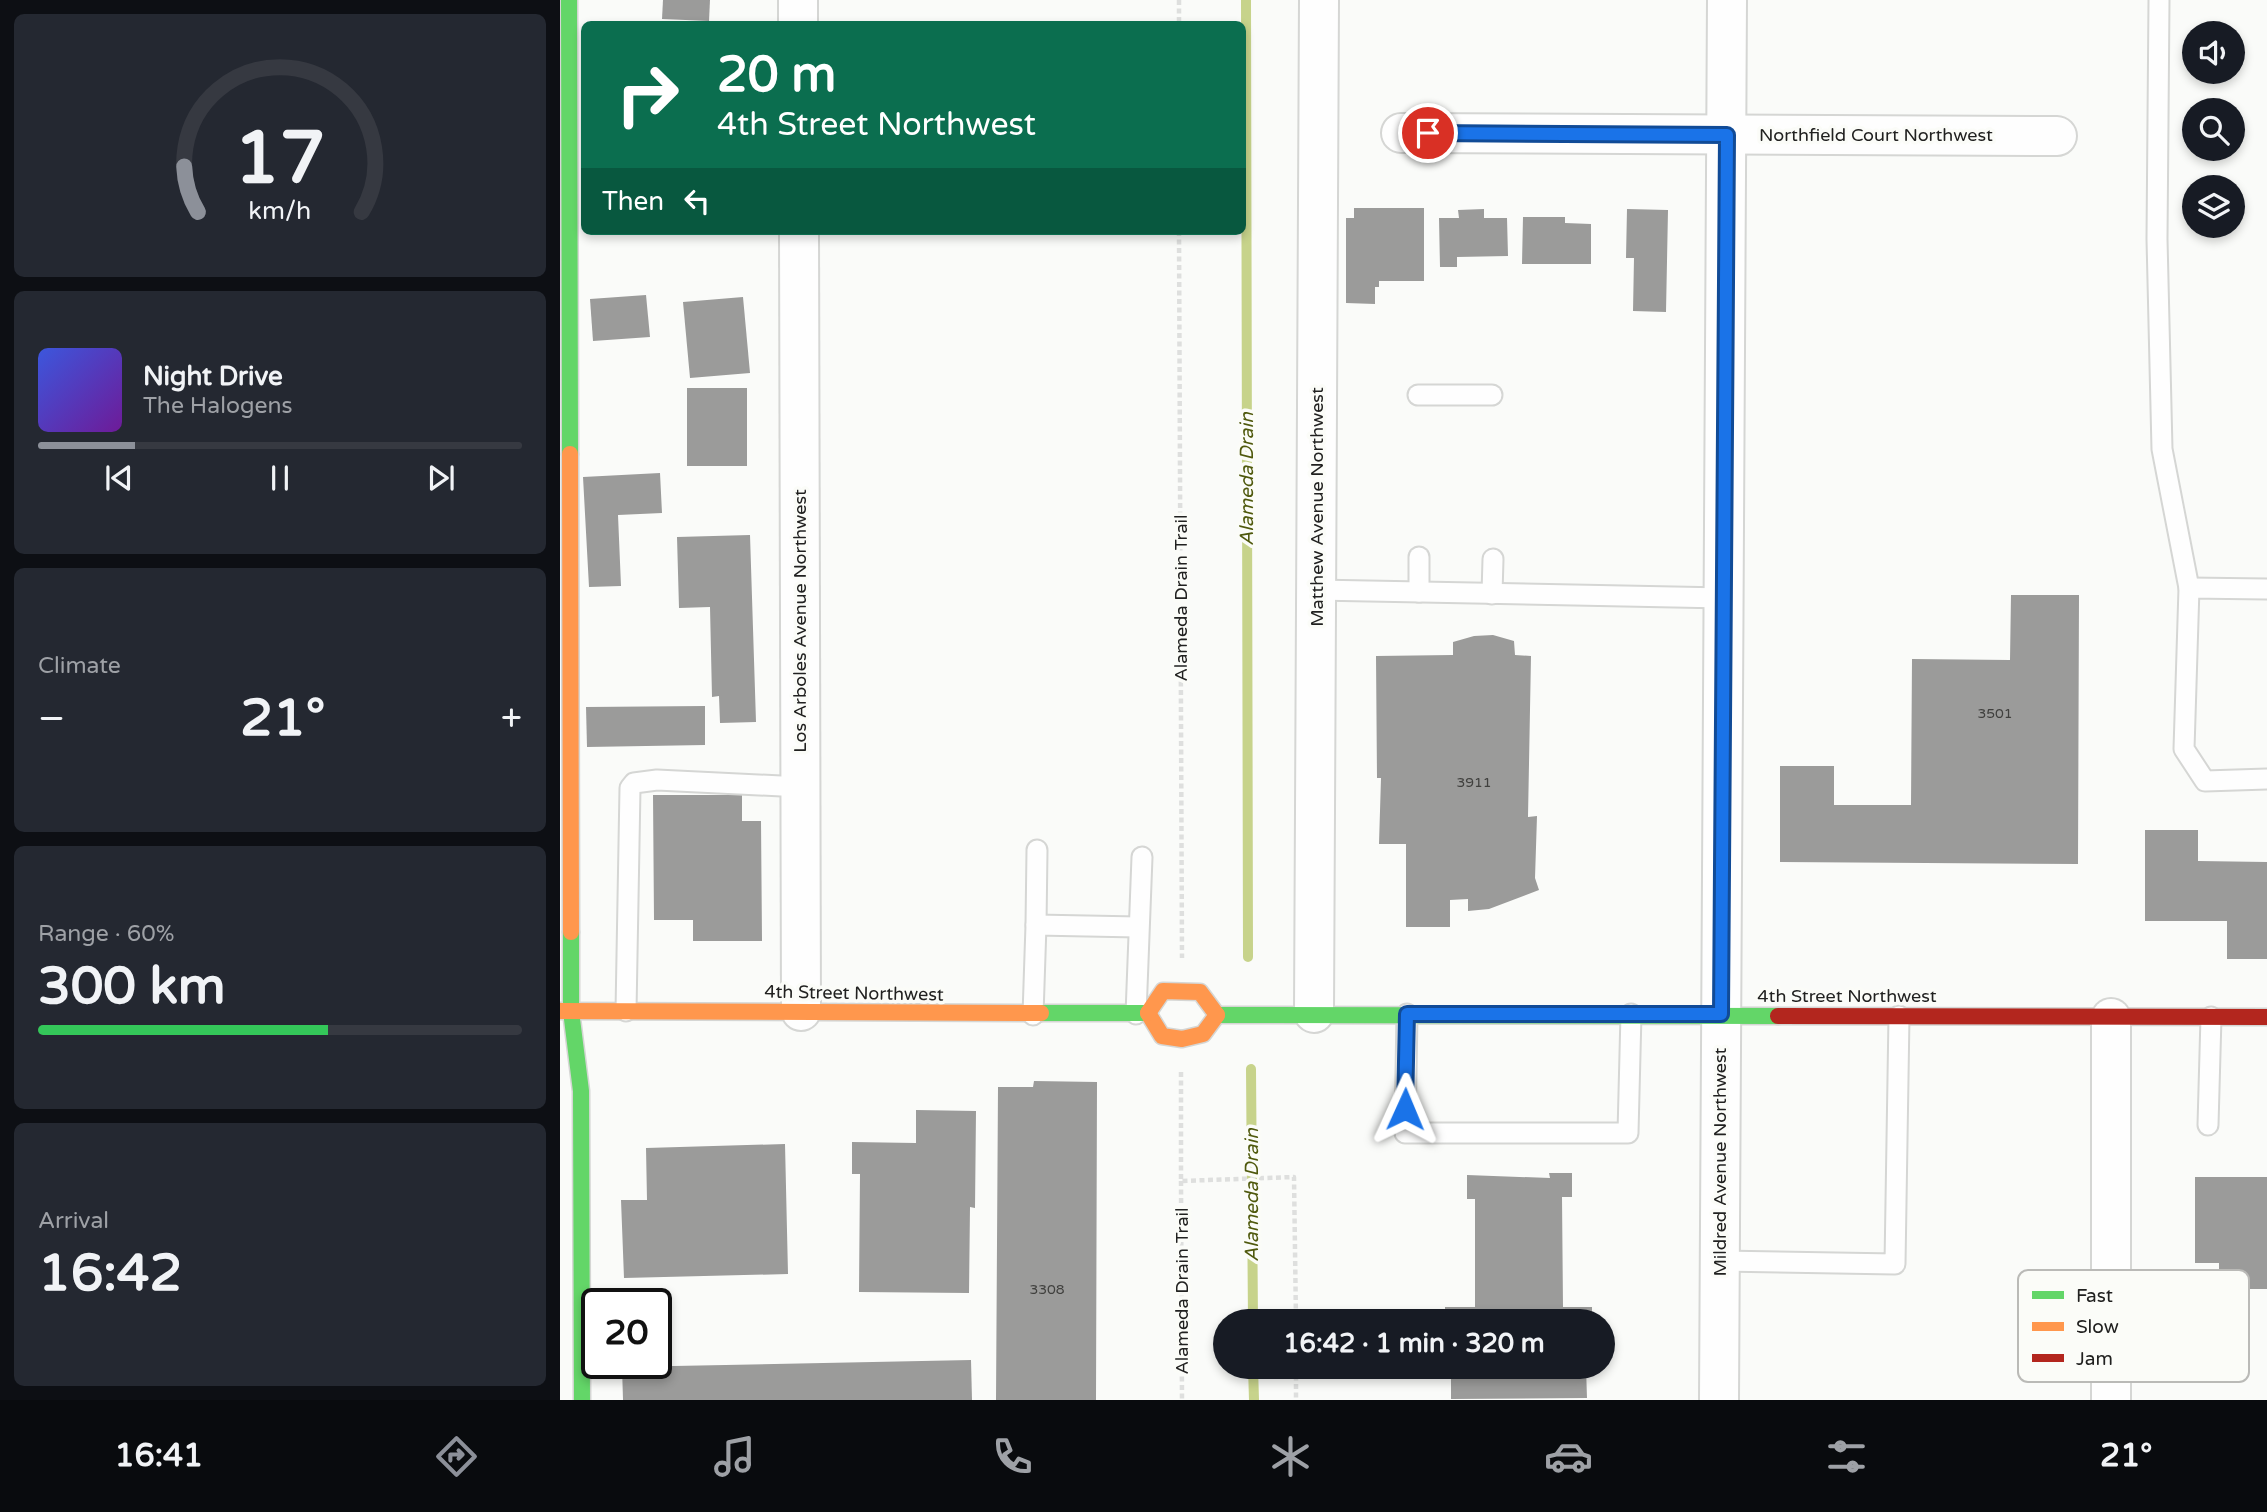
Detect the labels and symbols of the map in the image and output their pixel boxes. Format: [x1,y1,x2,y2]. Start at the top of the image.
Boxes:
pin [1398,103,1458,163]
street label: Northfield Court Northwest [1759,124,1993,146]
street label: Matthew Avenue Northwest [1306,387,1328,627]
water label: Alameda Drain [1236,412,1258,546]
street label: Los Arboles Avenue Northwest [789,489,811,753]
street label: Alameda Drain Trail [1170,514,1192,682]
house number: 3501 [1977,705,2013,722]
house number: 3911 [1456,774,1492,791]
street label: 4th Street Northwest [764,980,944,1006]
street label: 4th Street Northwest [1757,985,1937,1007]
street label: Mildred Avenue Northwest [1709,1047,1731,1276]
position arrow [1368,1072,1442,1146]
water label: Alameda Drain [1241,1128,1263,1262]
street label: Alameda Drain Trail [1171,1207,1193,1375]
legend [2018,1270,2249,1382]
house number: 3308 [1029,1281,1065,1298]
text: Fast [2076,1285,2113,1307]
speed limit sign: 20 [581,1288,672,1379]
text: Slow [2076,1316,2119,1338]
text: Jam [2076,1348,2113,1370]

